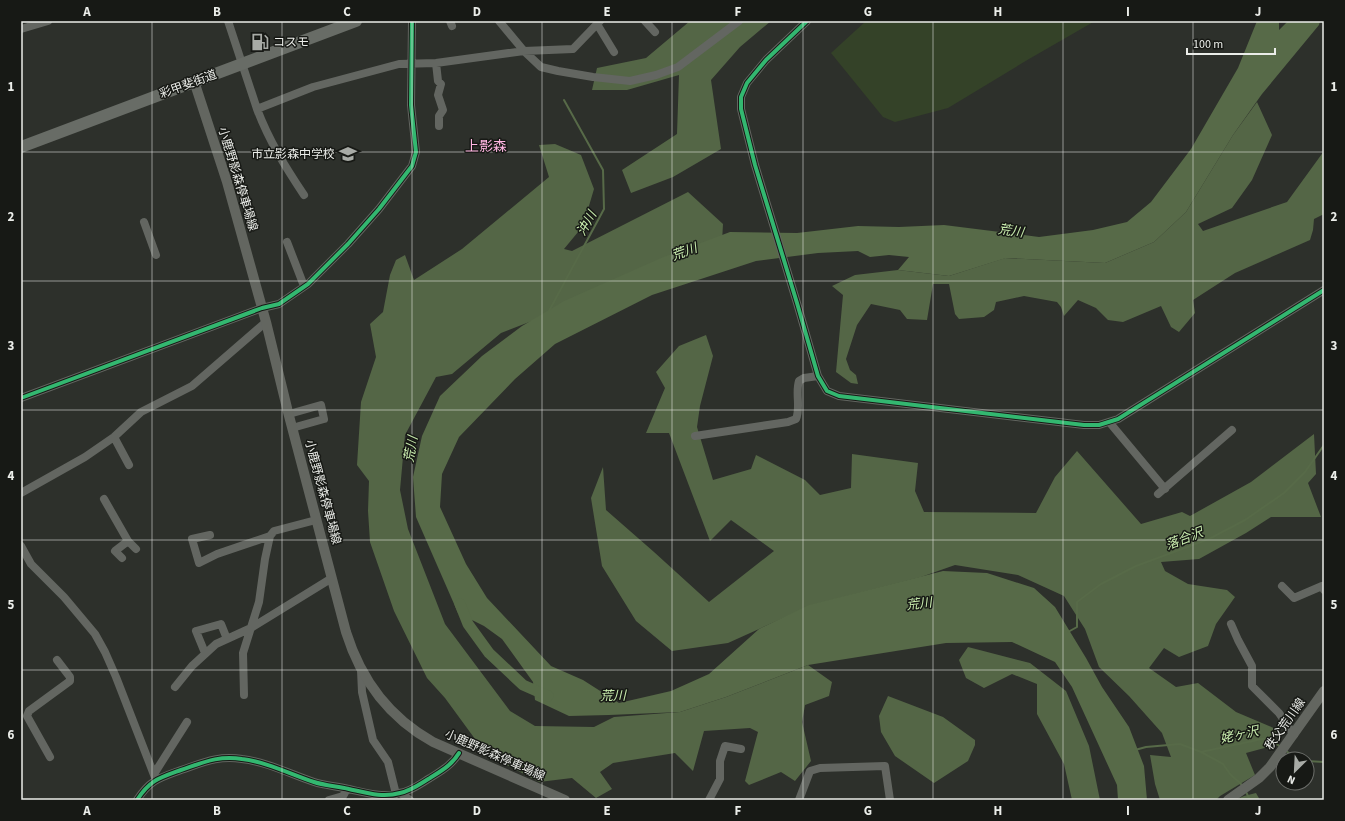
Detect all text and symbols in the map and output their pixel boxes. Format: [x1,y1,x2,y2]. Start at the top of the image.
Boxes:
text: A [82,3,91,21]
text: B [213,3,221,21]
text: C [343,3,351,21]
text: D [473,3,481,21]
text: E [603,3,611,21]
text: F [735,3,742,21]
text: G [864,3,872,21]
text: H [994,3,1002,21]
text: I [1126,3,1130,21]
text: J [1255,3,1261,21]
scale bar [1187,30,1275,56]
fuel station icon: コスモ [250,32,270,52]
place label: コスモ [273,34,309,51]
text: 100 m [1193,36,1223,53]
street label: 彩甲斐街道 [157,66,219,103]
text: 1 [8,78,15,96]
text: 1 [1331,78,1338,96]
street label: 小鹿野影森停車場線 [214,125,261,233]
district label: 上影森 [465,137,507,157]
school or university icon: 市立影森中学校 [338,144,358,164]
place label: 市立影森中学校 [251,146,335,163]
water label: 沖川 [573,206,602,239]
text: 2 [8,208,15,226]
text: 2 [1331,208,1338,226]
water label: 荒川 [997,220,1027,242]
water label: 荒川 [669,238,702,265]
text: 3 [8,337,15,355]
text: 3 [1331,337,1338,355]
water label: 荒川 [400,433,422,464]
street label: 小鹿野影森停車場線 [300,438,345,546]
text: 4 [8,467,15,485]
text: 4 [1331,467,1338,485]
water label: 落合沢 [1163,523,1208,554]
water label: 荒川 [905,593,935,615]
text: 5 [8,596,15,614]
text: 5 [1331,596,1338,614]
water label: 荒川 [600,687,628,705]
street label: 秩父荒川線 [1261,695,1310,754]
water label: 姥ヶ沢 [1218,722,1262,748]
text: 6 [8,726,15,744]
street label: 小鹿野影森停車場線 [442,726,548,785]
text: 6 [1331,726,1338,744]
north arrow [1275,751,1315,791]
text: N [1285,771,1298,788]
text: A [82,802,91,820]
text: B [213,802,221,820]
text: C [343,802,351,820]
text: D [473,802,481,820]
text: E [603,802,611,820]
text: F [735,802,742,820]
text: G [864,802,872,820]
text: H [994,802,1002,820]
text: I [1126,802,1130,820]
text: J [1255,802,1261,820]

